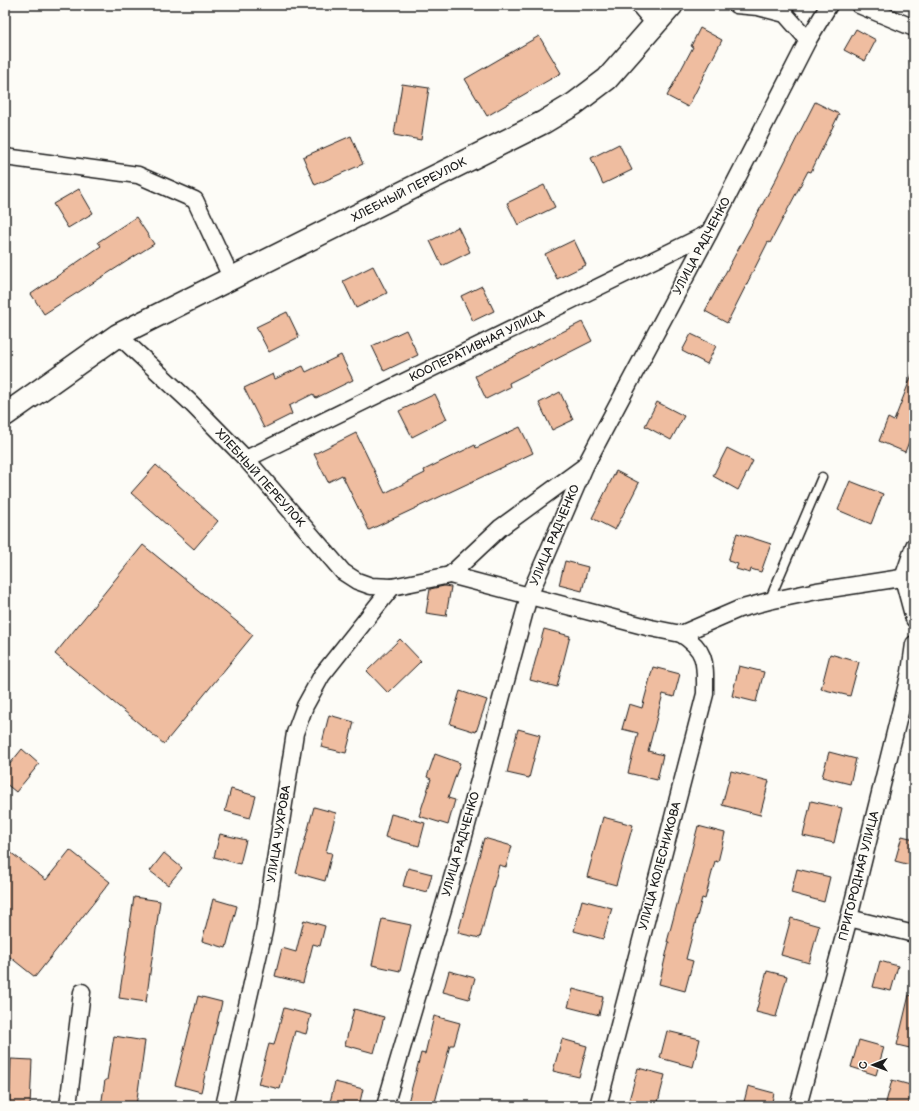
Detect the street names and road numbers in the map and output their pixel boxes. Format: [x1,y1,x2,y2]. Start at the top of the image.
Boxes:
street label: ХЛЕБНЫЙ ПЕРЕУЛОК [349,154,469,225]
street label: УЛИЦА РАДЧЕНКО [670,194,734,297]
street label: КООПЕРАТИВНАЯ УЛИЦА [407,306,548,385]
street label: ХЛЕБНЫЙ ПЕРЕУЛОК [212,426,308,530]
street label: УЛИЦА РАДЧЕНКО [527,482,583,588]
street label: УЛИЦА ЧУХРОВА [264,784,294,884]
street label: УЛИЦА РАДЧЕНКО [439,790,483,898]
street label: УЛИЦА КОЛЕСНИКОВА [636,799,685,932]
street label: ПРИГОРОДНАЯ УЛИЦА [836,809,883,942]

